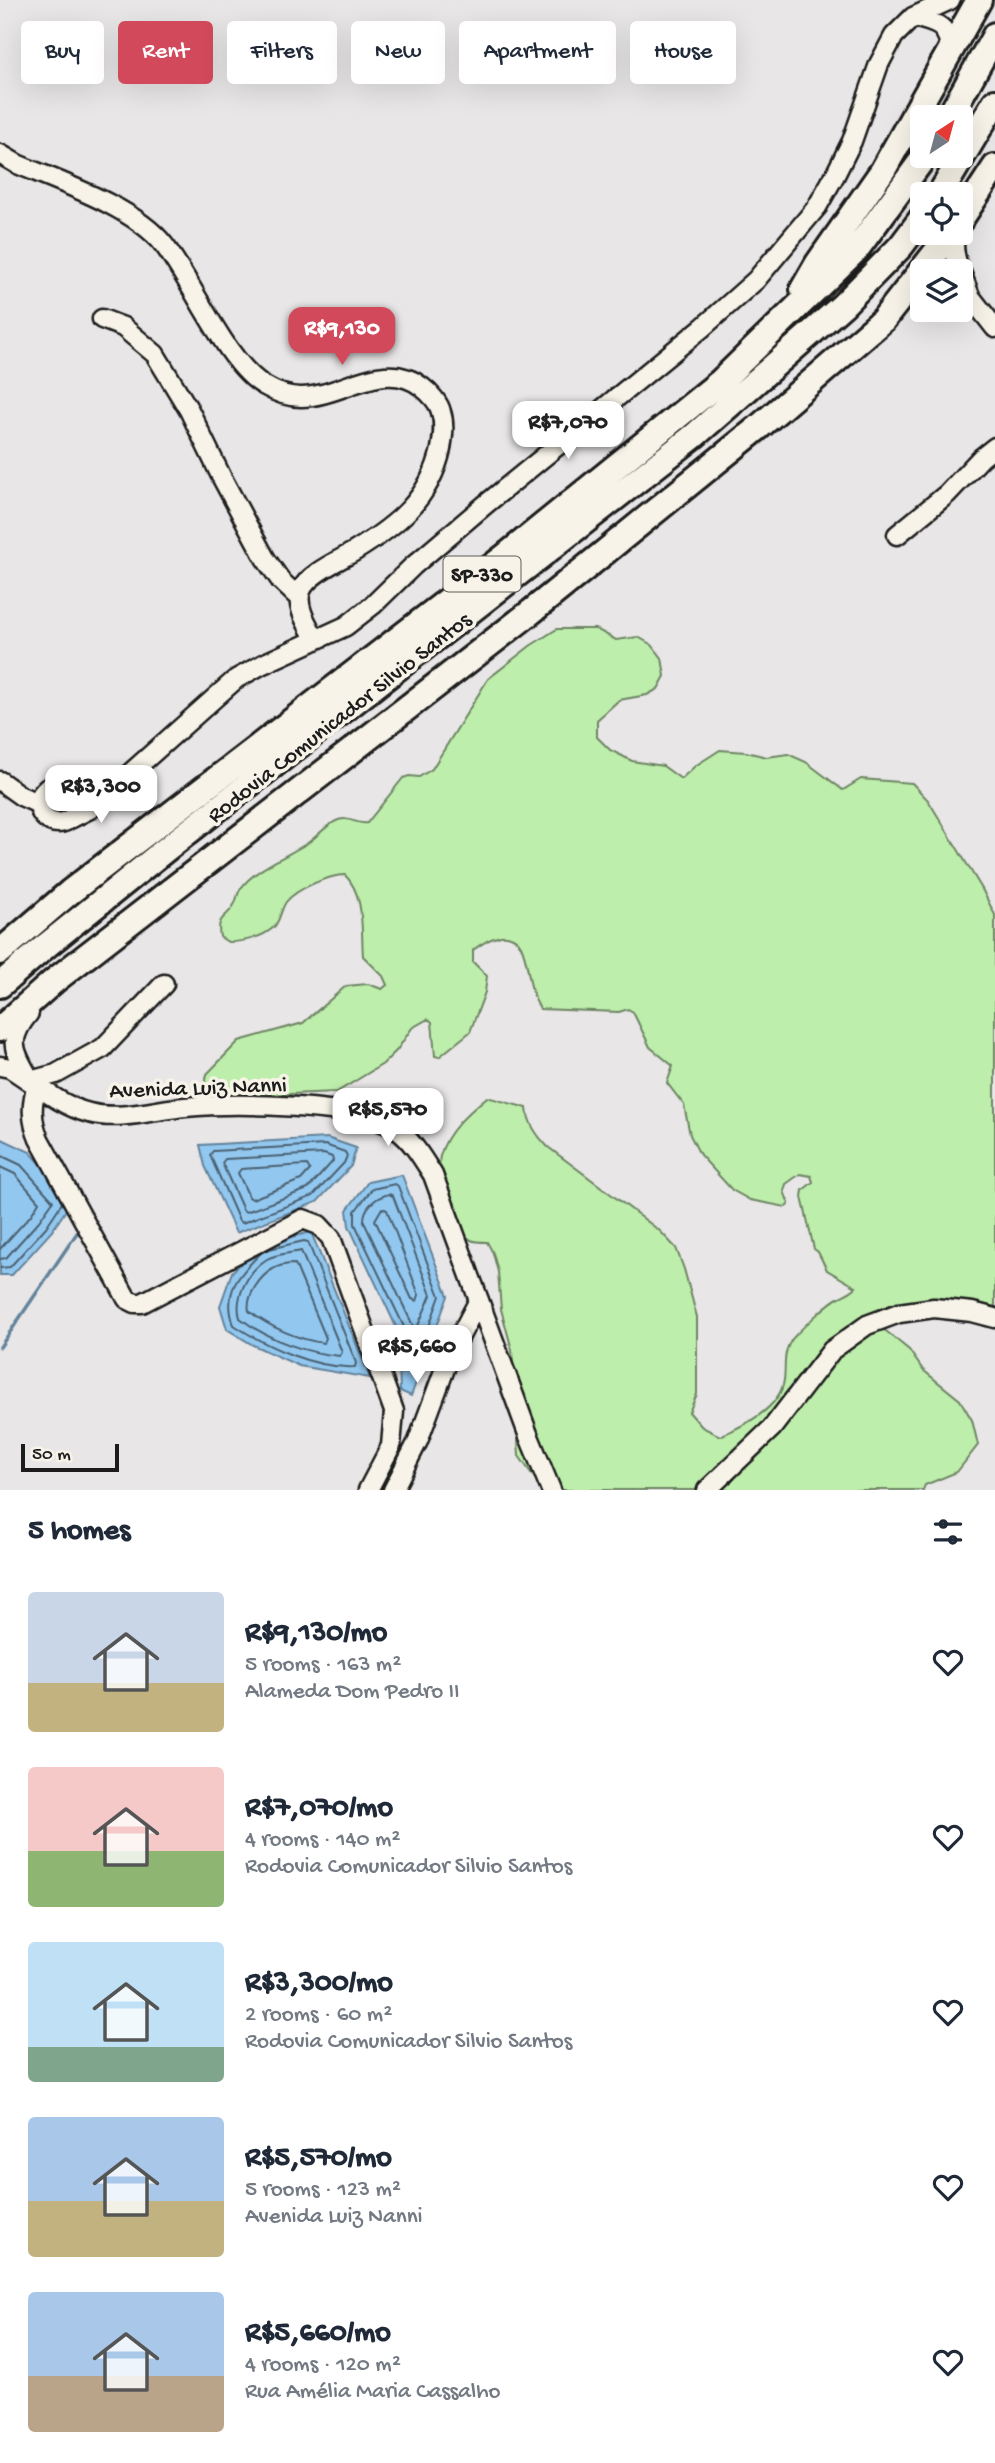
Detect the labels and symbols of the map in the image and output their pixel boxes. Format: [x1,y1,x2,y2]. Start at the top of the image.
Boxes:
north arrow [910,105,973,168]
pin: R$9,130 [277,308,407,367]
pin: R$7,070 [503,402,633,461]
road number: SP-330 [444,556,520,592]
street label: Rodovia Comunicador Silvio Santos [203,607,478,830]
pin: R$3,300 [36,766,166,825]
street label: Avenida Luiz Nanni [109,1073,287,1106]
pin: R$5,570 [323,1088,453,1148]
pin: R$5,660 [352,1326,482,1385]
scale bar [21,1441,119,1473]

